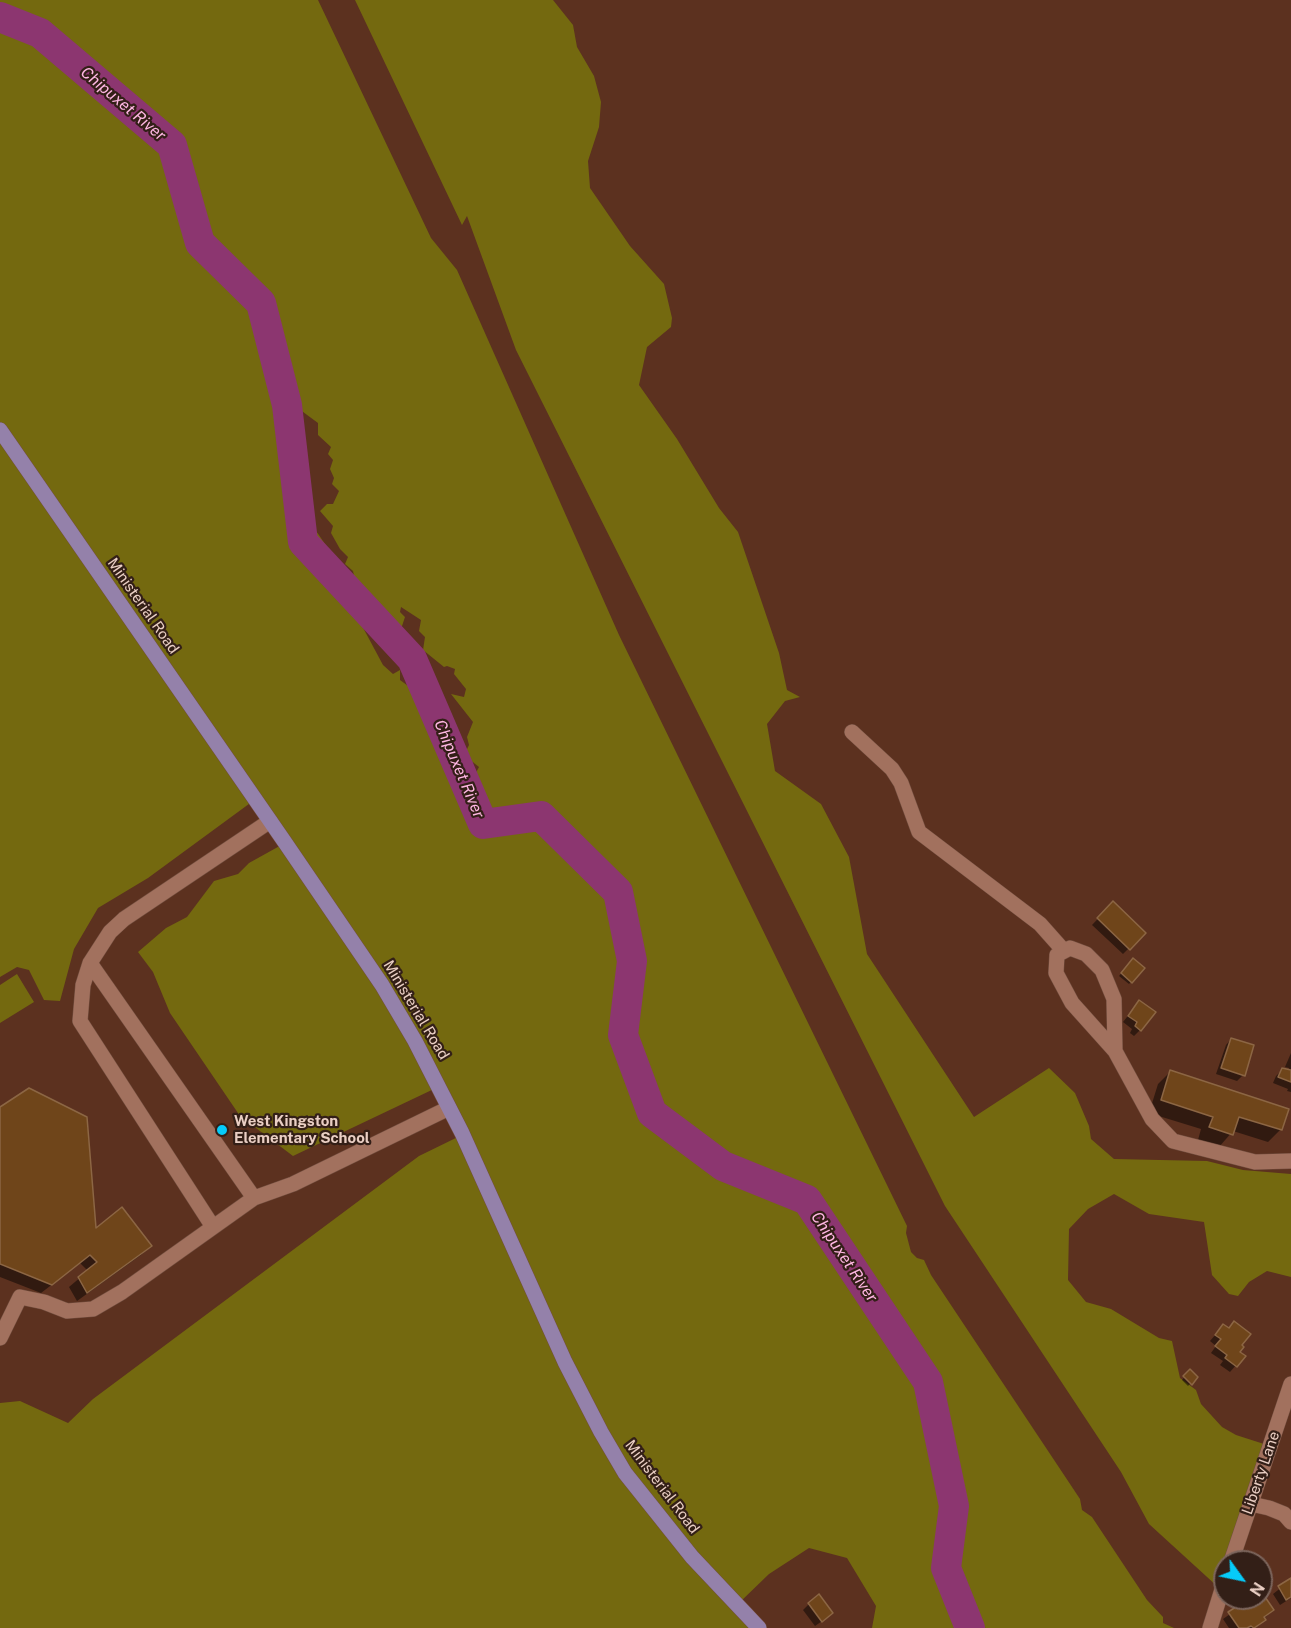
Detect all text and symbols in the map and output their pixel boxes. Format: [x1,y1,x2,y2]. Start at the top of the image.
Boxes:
water label: Chipuxet River [77,63,169,145]
street label: Ministerial Road [103,555,183,657]
water label: Chipuxet River [430,717,488,821]
street label: Ministerial Road [379,957,453,1063]
place label: West Kingston Elementary School [234,1112,370,1147]
marker: West Kingston Elementary School [215,1123,229,1137]
water label: Chipuxet River [807,1208,881,1306]
street label: Liberty Lane [1238,1429,1284,1517]
street label: Ministerial Road [621,1437,703,1537]
north arrow [1213,1550,1273,1610]
text: N [1245,1579,1268,1599]

